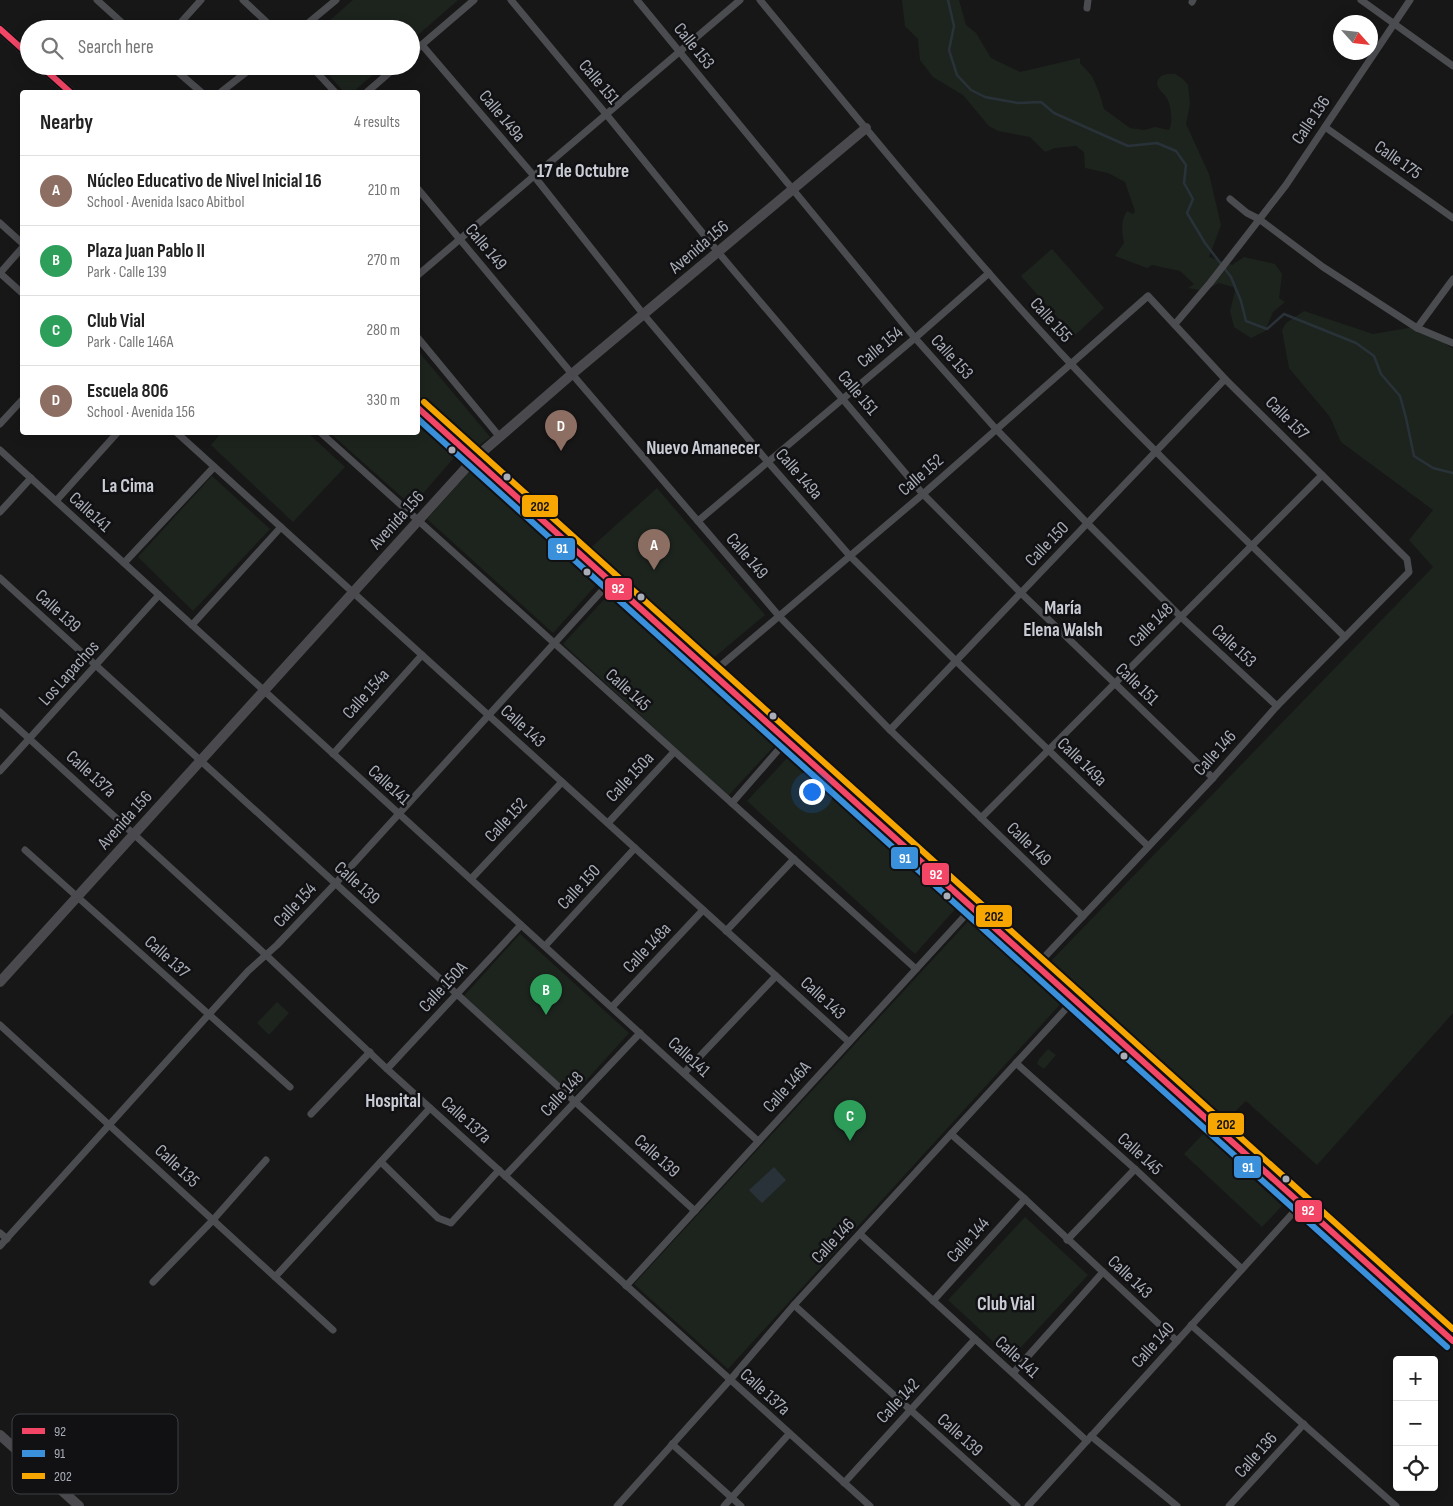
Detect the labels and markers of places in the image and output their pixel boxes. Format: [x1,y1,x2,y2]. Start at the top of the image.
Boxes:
pin: D [545,410,577,451]
unlabelled marker [447,445,457,455]
unlabelled marker [502,472,512,482]
pin: A [638,529,670,570]
unlabelled marker [582,567,592,577]
unlabelled marker [636,592,646,602]
unlabelled marker [768,711,778,721]
unlabelled marker [942,891,952,901]
pin: B [530,974,562,1015]
unlabelled marker [1119,1051,1129,1061]
pin: C [834,1100,866,1141]
unlabelled marker [1281,1174,1291,1184]

